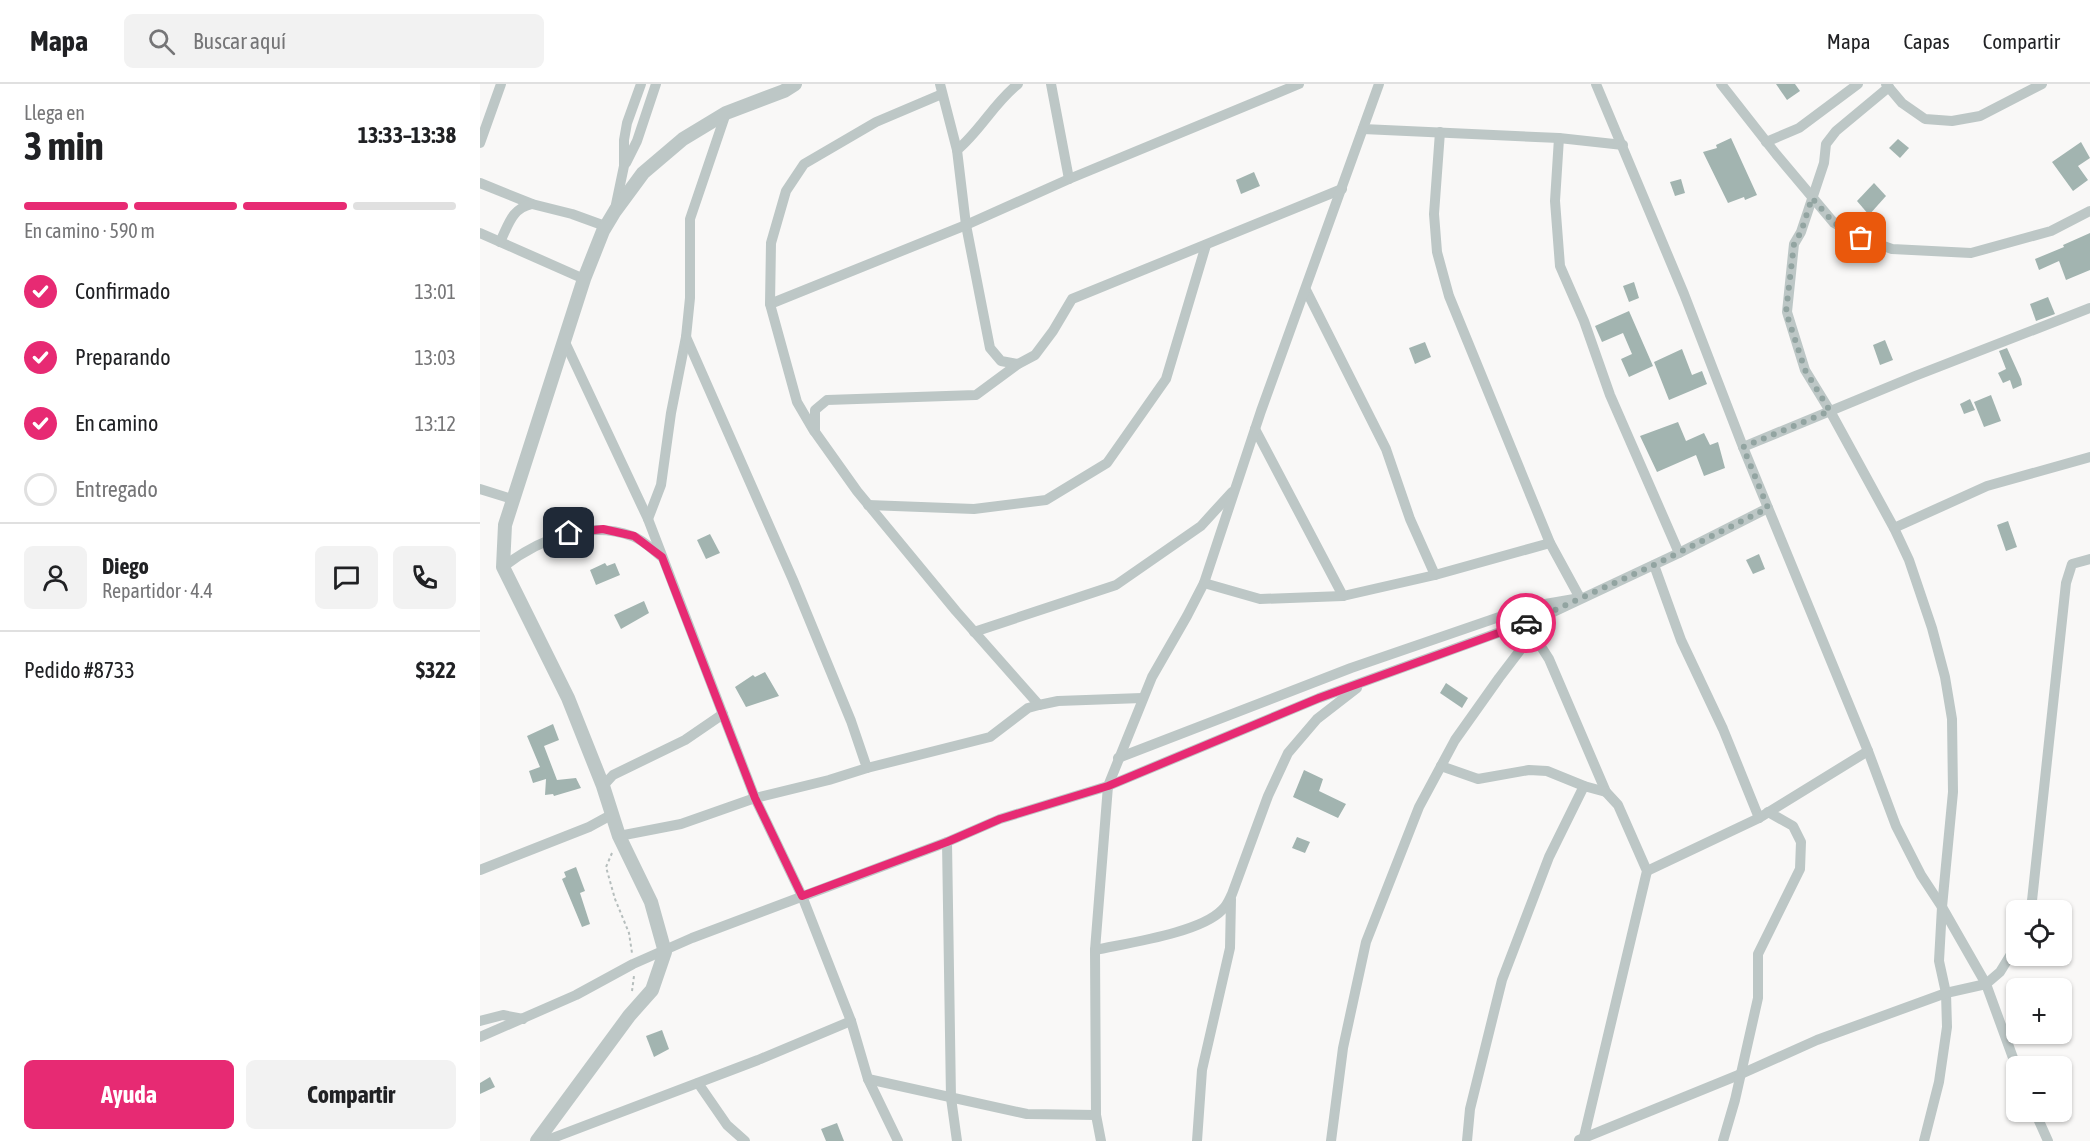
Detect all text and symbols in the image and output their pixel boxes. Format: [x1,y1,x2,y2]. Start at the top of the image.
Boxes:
search box [124,14,544,68]
text: Mapa [30,25,88,57]
icon: search [145,25,178,58]
text: Buscar aquí [193,28,286,54]
text: Mapa [1827,29,1870,53]
text: Capas [1903,29,1950,53]
text: Compartir [1983,29,2060,53]
text: Llega en [24,101,85,124]
text: 13:33–13:38 [358,122,456,148]
text: 3 min [24,124,104,168]
pin [1835,212,1886,263]
text: En camino · 590 m [24,219,155,242]
icon: bag [1844,221,1877,254]
icon: check [24,275,57,308]
text: Confirmado [75,278,170,304]
text: 13:01 [414,280,456,303]
icon: check [24,341,57,374]
text: Preparando [75,344,171,370]
text: 13:03 [414,346,456,369]
icon: check [24,407,57,440]
text: En camino [75,410,158,436]
text: 13:12 [415,412,456,435]
text: Entregado [75,476,158,502]
pin [543,507,594,558]
icon: home [552,516,585,549]
button: person [24,546,87,609]
button: chat [315,546,378,609]
button: phone [393,546,456,609]
text: Diego [102,553,149,579]
text: Repartidor · 4.4 [102,579,213,602]
courier [1496,593,1556,653]
icon: car [1510,607,1543,640]
text: Pedido #8733 [24,657,135,683]
text: $322 [416,657,456,683]
map controls [2006,900,2072,1122]
button: locate [2006,900,2072,966]
button: + [2006,978,2072,1044]
button: − [2006,1056,2072,1122]
button: Ayuda [24,1060,234,1129]
button: Compartir [246,1060,456,1129]

